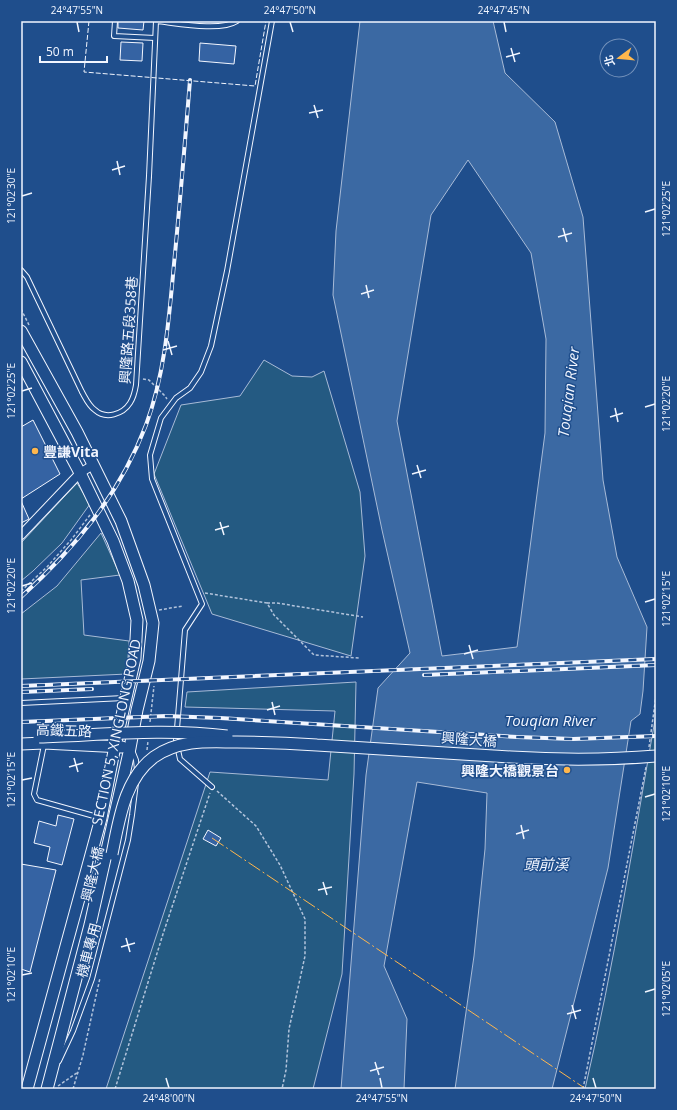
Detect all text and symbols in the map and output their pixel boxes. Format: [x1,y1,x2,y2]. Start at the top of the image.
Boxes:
text: 24°47'55"N [51,3,103,17]
text: 24°47'50"N [264,3,316,17]
text: 24°47'45"N [478,3,530,17]
scale bar [40,38,107,64]
north arrow [599,38,639,78]
text: 50 m [46,43,74,60]
text: 北 [600,54,618,68]
text: 121°02'30"E [4,168,18,224]
text: 121°02'25"E [659,181,673,237]
street label: 興隆路五段358巷 [115,275,141,385]
water label: Touqian River [553,345,584,438]
text: 121°02'25"E [4,363,18,419]
text: 121°02'20"E [659,376,673,432]
place label: 豐謙Vita [43,442,99,461]
marker: 豐謙Vita [30,446,40,456]
text: 121°02'20"E [4,558,18,614]
text: 121°02'15"E [659,571,673,627]
street label: SECTION 5, XINGLONG ROAD [87,637,145,827]
water label: Touqian River [505,710,596,730]
street label: 高鐵五路 [36,720,92,740]
street label: 興隆大橋 [440,728,498,750]
text: 121°02'15"E [4,752,18,808]
place label: 興隆大橋觀景台 [461,761,559,780]
marker: 興隆大橋觀景台 [562,765,572,775]
text: 121°02'10"E [659,766,673,822]
street label: 興隆大橋 [76,845,108,903]
water label: 頭前溪 [523,854,570,874]
street label: 機車專用 [72,920,104,980]
text: 121°02'10"E [4,947,18,1003]
text: 121°02'05"E [659,961,673,1017]
text: 24°48'00"N [143,1091,195,1105]
text: 24°47'55"N [356,1091,408,1105]
text: 24°47'50"N [570,1091,622,1105]

